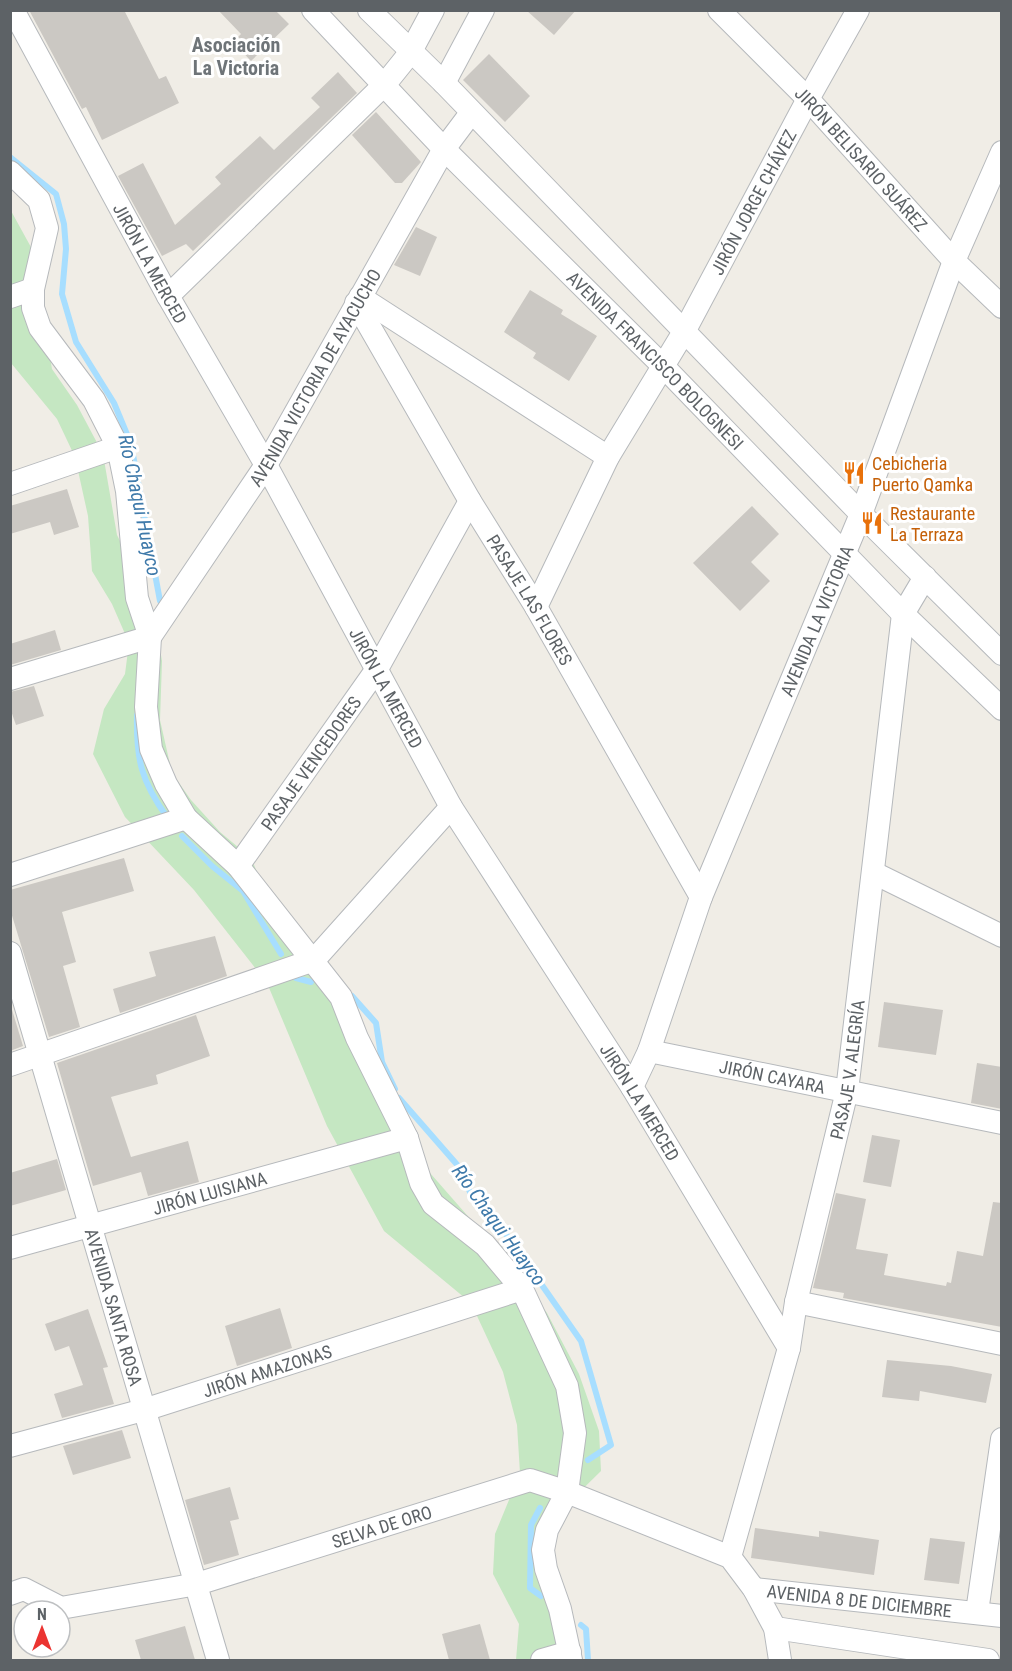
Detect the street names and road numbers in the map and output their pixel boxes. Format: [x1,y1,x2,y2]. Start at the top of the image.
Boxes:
street label: JIRÓN BELISARIO SUÁREZ [791,82,932,235]
street label: JIRÓN JORGE CHÁVEZ [706,126,800,278]
street label: JIRÓN LA MERCED [109,199,192,327]
street label: AVENIDA VICTORIA DE AYACUCHO [244,265,385,490]
street label: AVENIDA FRANCISCO BOLOGNESI [563,267,748,454]
street label: PASAJE LAS FLORES [483,530,577,669]
street label: AVENIDA LA VICTORIA [776,541,858,699]
street label: JIRÓN LA MERCED [345,624,428,752]
street label: PASAJE VENCEDORES [256,692,365,834]
street label: PASAJE V. ALEGRÍA [825,998,868,1141]
street label: JIRÓN LA MERCED [596,1040,684,1164]
street label: JIRÓN CAYARA [718,1055,828,1097]
street label: JIRÓN LUISIANA [150,1167,270,1219]
street label: AVENIDA SANTA ROSA [81,1226,147,1389]
street label: JIRÓN AMAZONAS [200,1340,334,1401]
street label: SELVA DE ORO [329,1501,434,1552]
street label: AVENIDA 8 DE DICIEMBRE [766,1580,953,1621]

